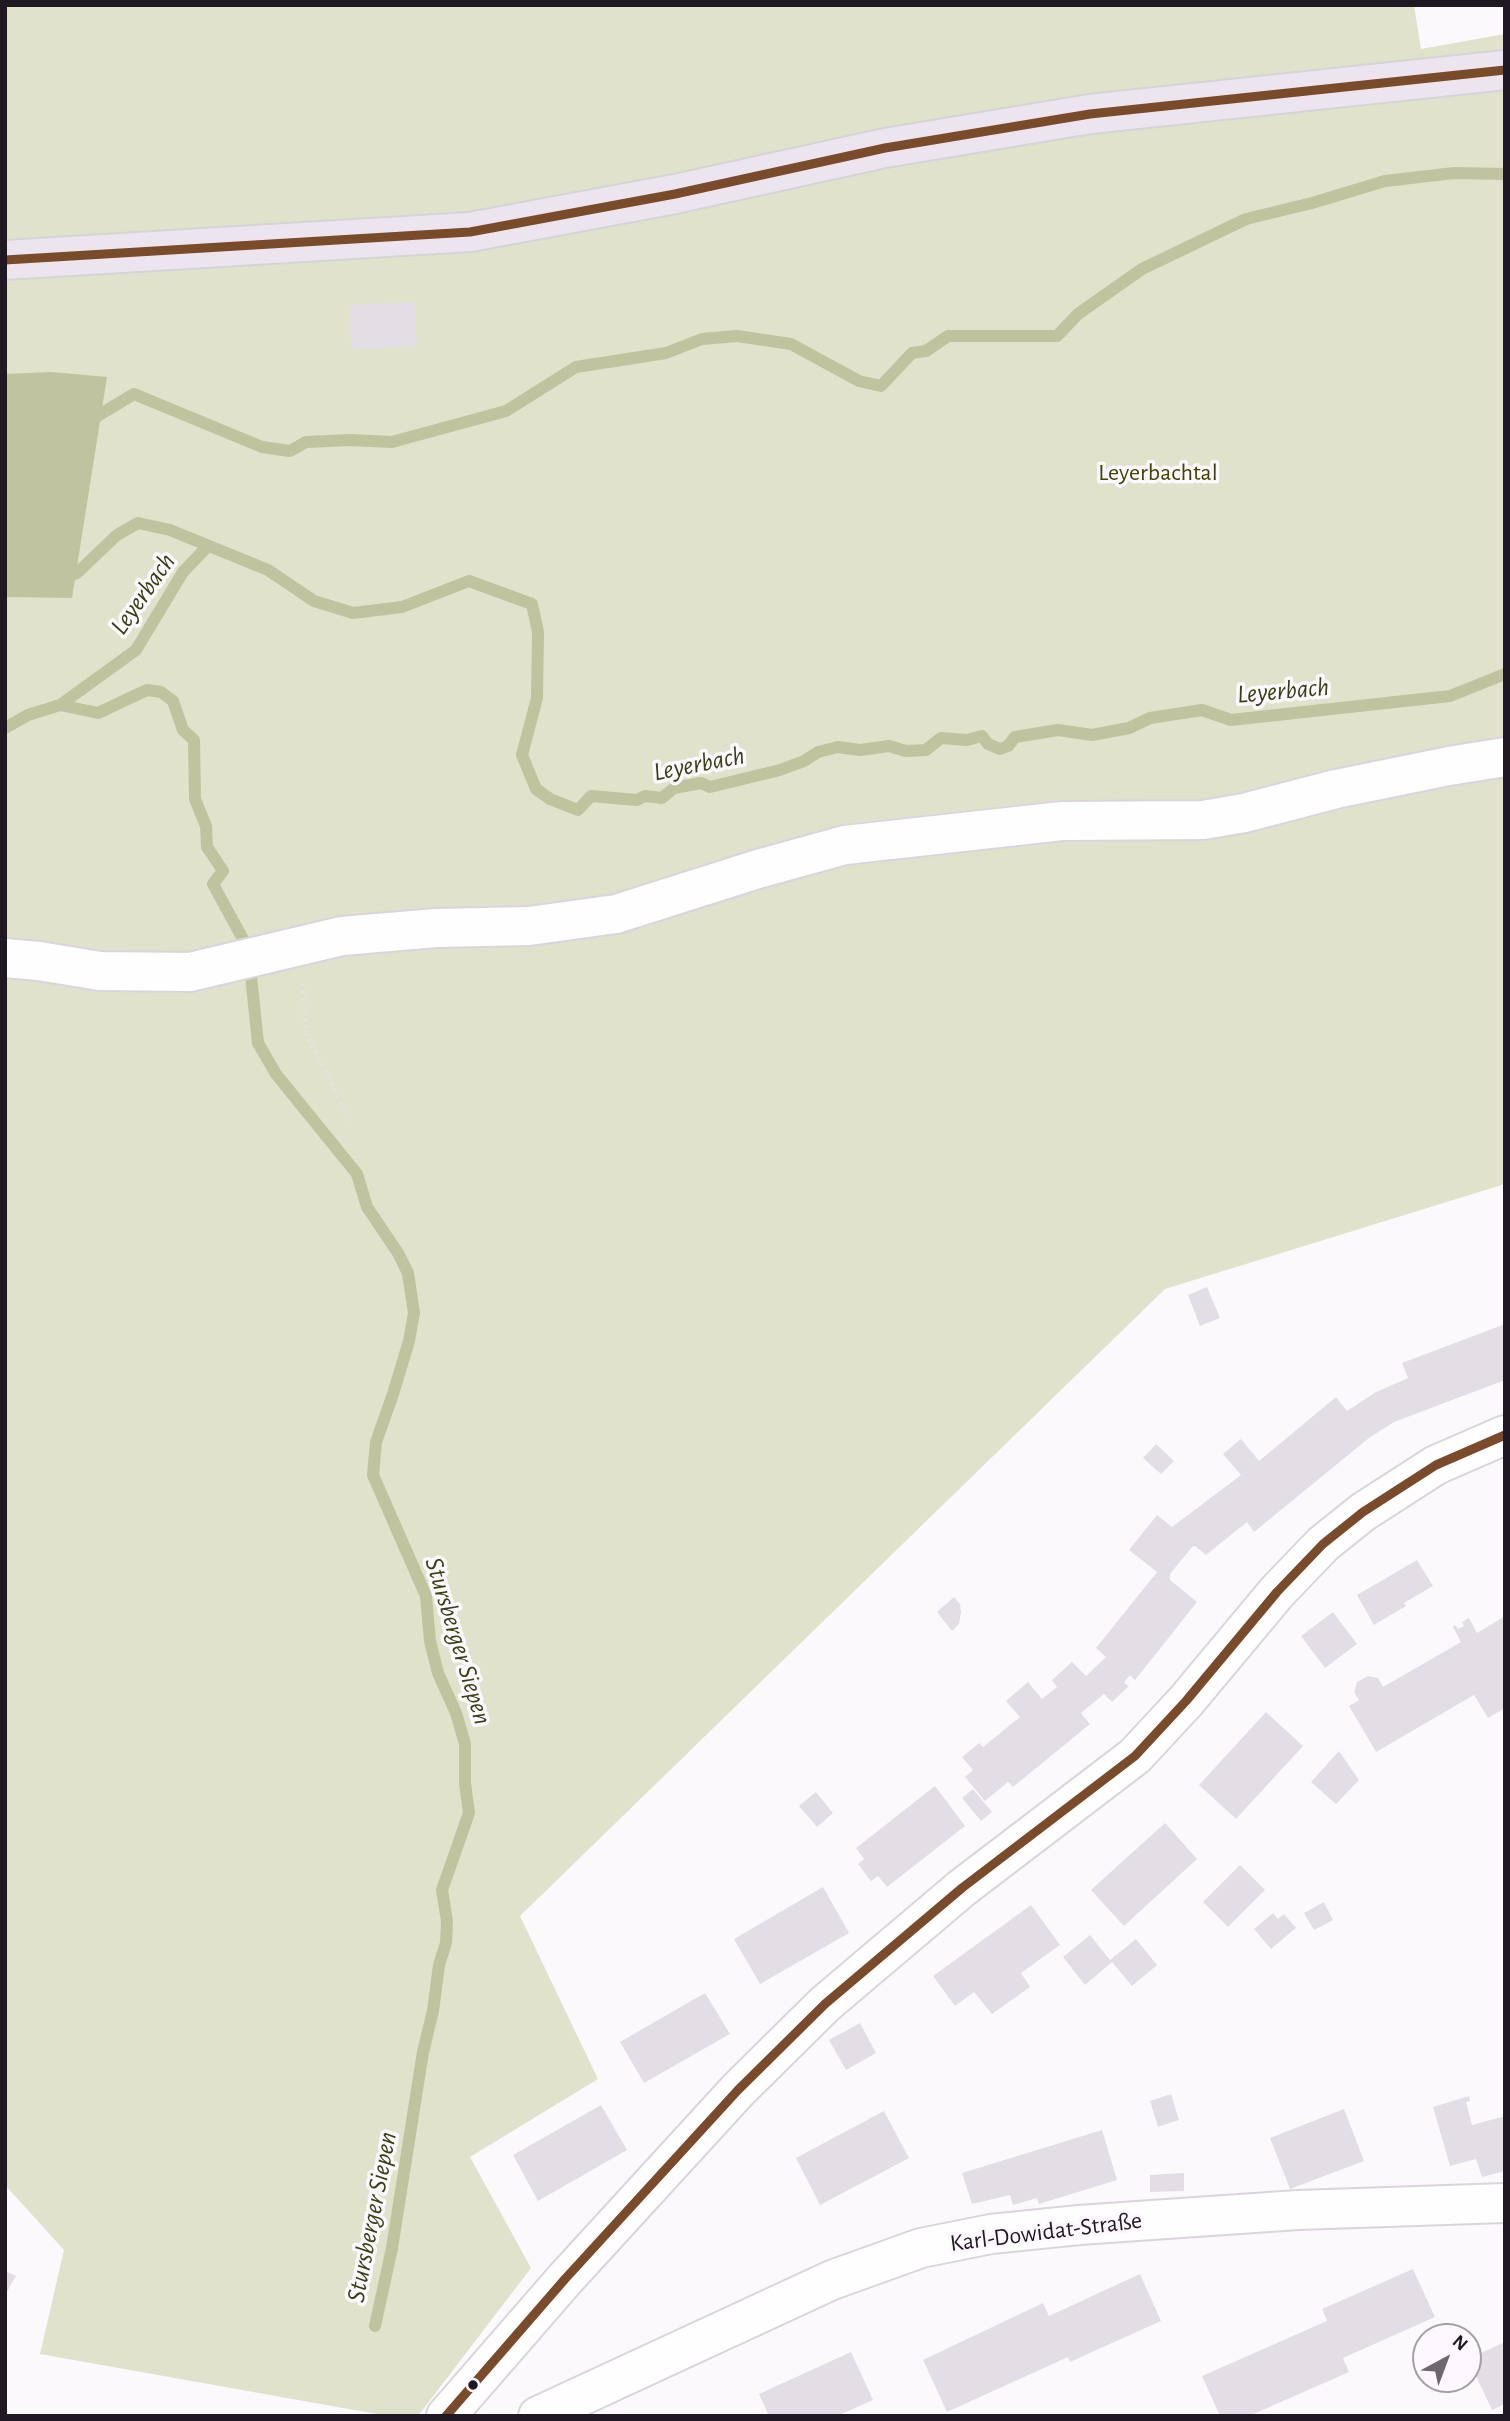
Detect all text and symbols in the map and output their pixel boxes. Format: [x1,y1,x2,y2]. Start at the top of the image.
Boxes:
park label: Leyerbachtal [1098,459,1218,487]
water label: Leyerbach [104,547,182,641]
water label: Leyerbach [1236,671,1330,711]
water label: Leyerbach [651,740,747,788]
water label: Stursberger Siepen [418,1554,498,1728]
water label: Stursberger Siepen [340,2129,404,2305]
street label: Karl-Dowidat-Straße [948,2206,1144,2258]
north arrow [1412,2323,1482,2393]
text: N [1449,2332,1471,2355]
unlabelled marker [466,2378,480,2392]

